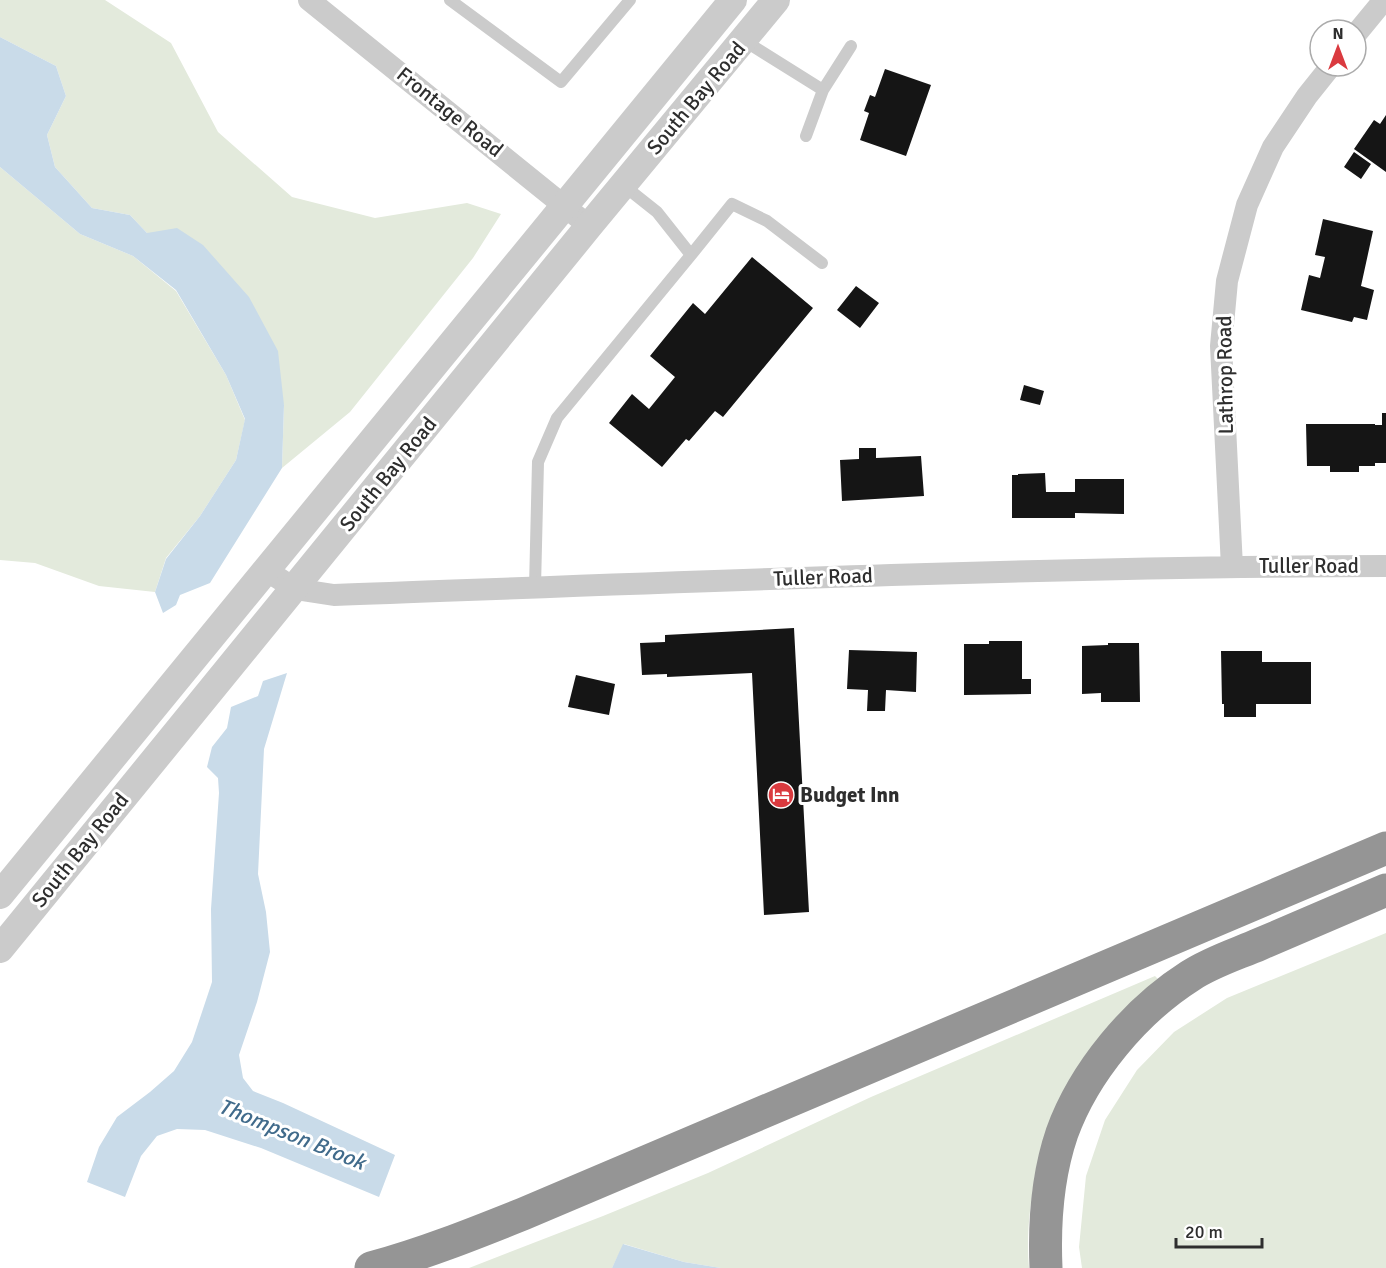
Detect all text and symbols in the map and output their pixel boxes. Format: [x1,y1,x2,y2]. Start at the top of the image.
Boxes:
north arrow [1308,18,1368,78]
text: N [1332,24,1344,44]
street label: South Bay Road [641,36,751,160]
street label: Frontage Road [392,61,508,163]
street label: Lathrop Road [1211,315,1239,435]
street label: South Bay Road [334,411,442,537]
street label: Tuller Road [1259,553,1359,579]
street label: Tuller Road [773,562,873,592]
hotel icon: Budget Inn [766,780,796,810]
place label: Budget Inn [800,782,900,808]
street label: South Bay Road [26,787,134,913]
water label: Thompson Brook [215,1092,371,1176]
scale bar [1176,1211,1262,1249]
text: 20 m [1185,1221,1223,1243]

